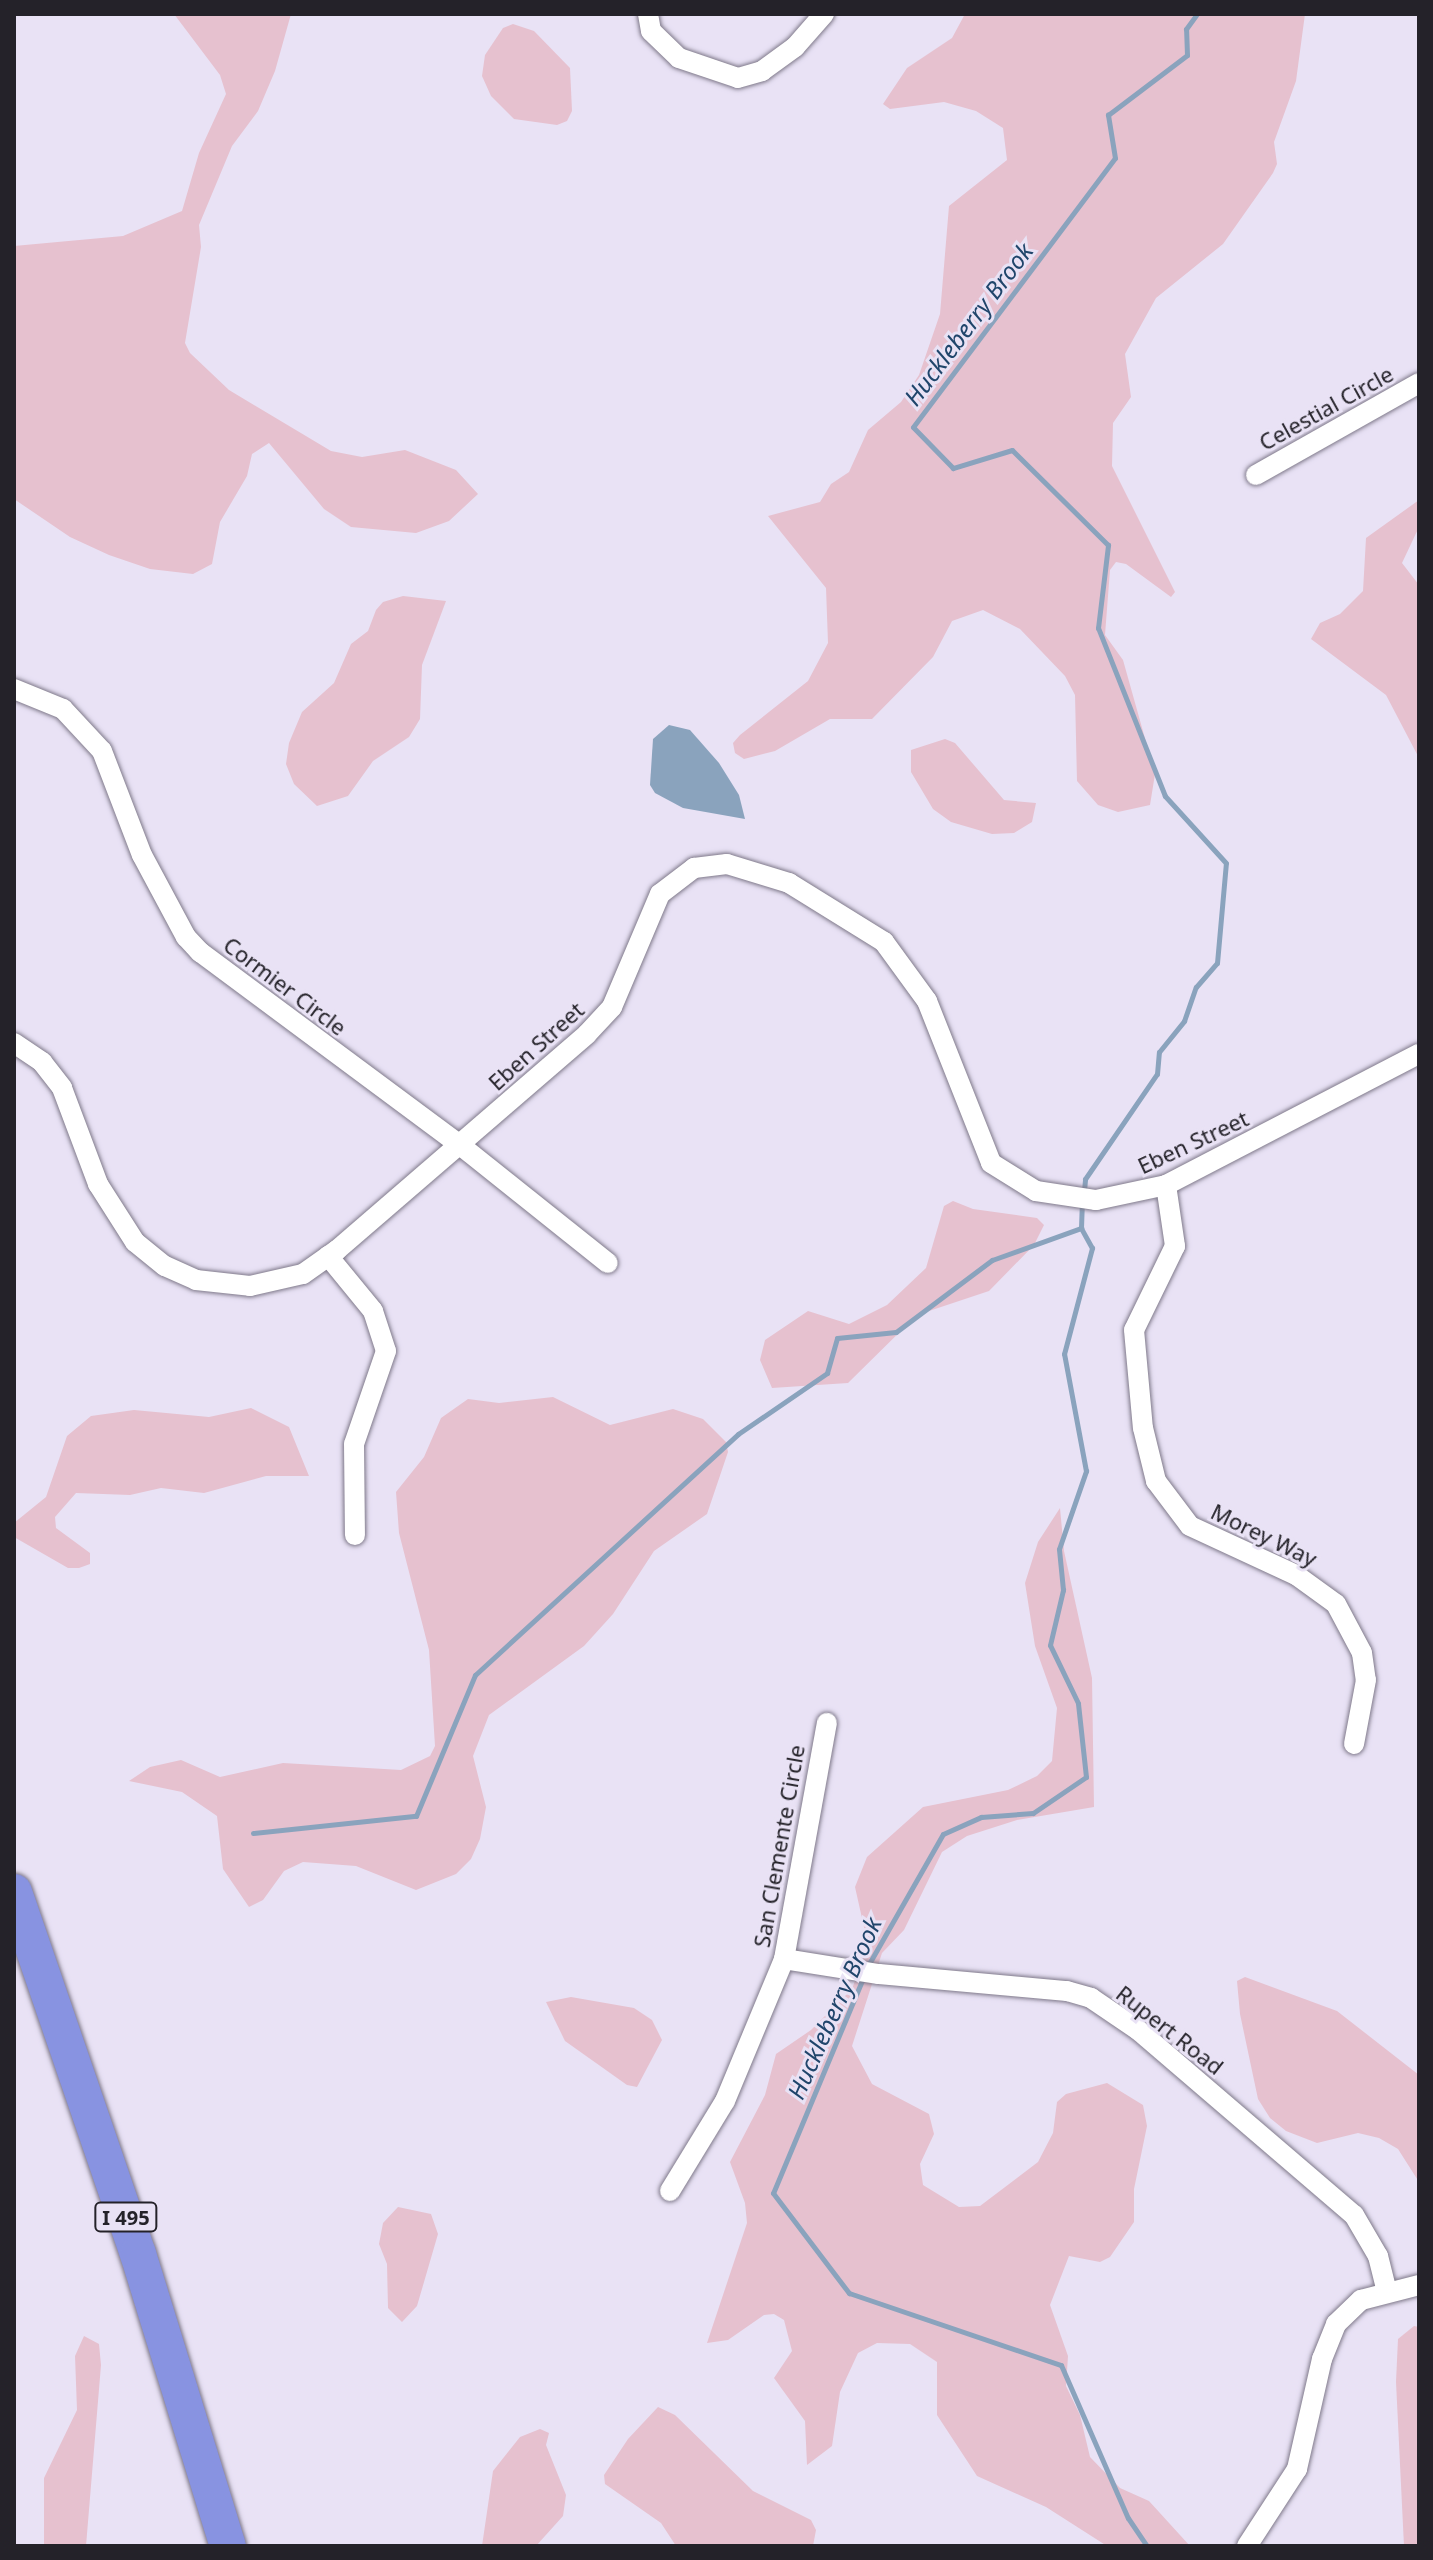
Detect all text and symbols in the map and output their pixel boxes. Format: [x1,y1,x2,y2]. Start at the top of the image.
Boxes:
water label: Huckleberry Brook [898,237,1038,411]
street label: Celestial Circle [1254,360,1398,456]
street label: Cormier Circle [219,931,351,1041]
street label: Eben Street [483,996,589,1096]
street label: Eben Street [1134,1105,1252,1179]
street label: Morey Way [1207,1498,1321,1572]
street label: San Clemente Circle [748,1743,810,1949]
water label: Huckleberry Brook [781,1913,887,2103]
street label: Rupert Road [1111,1980,1229,2080]
road number: I 495 [94,2201,158,2233]

